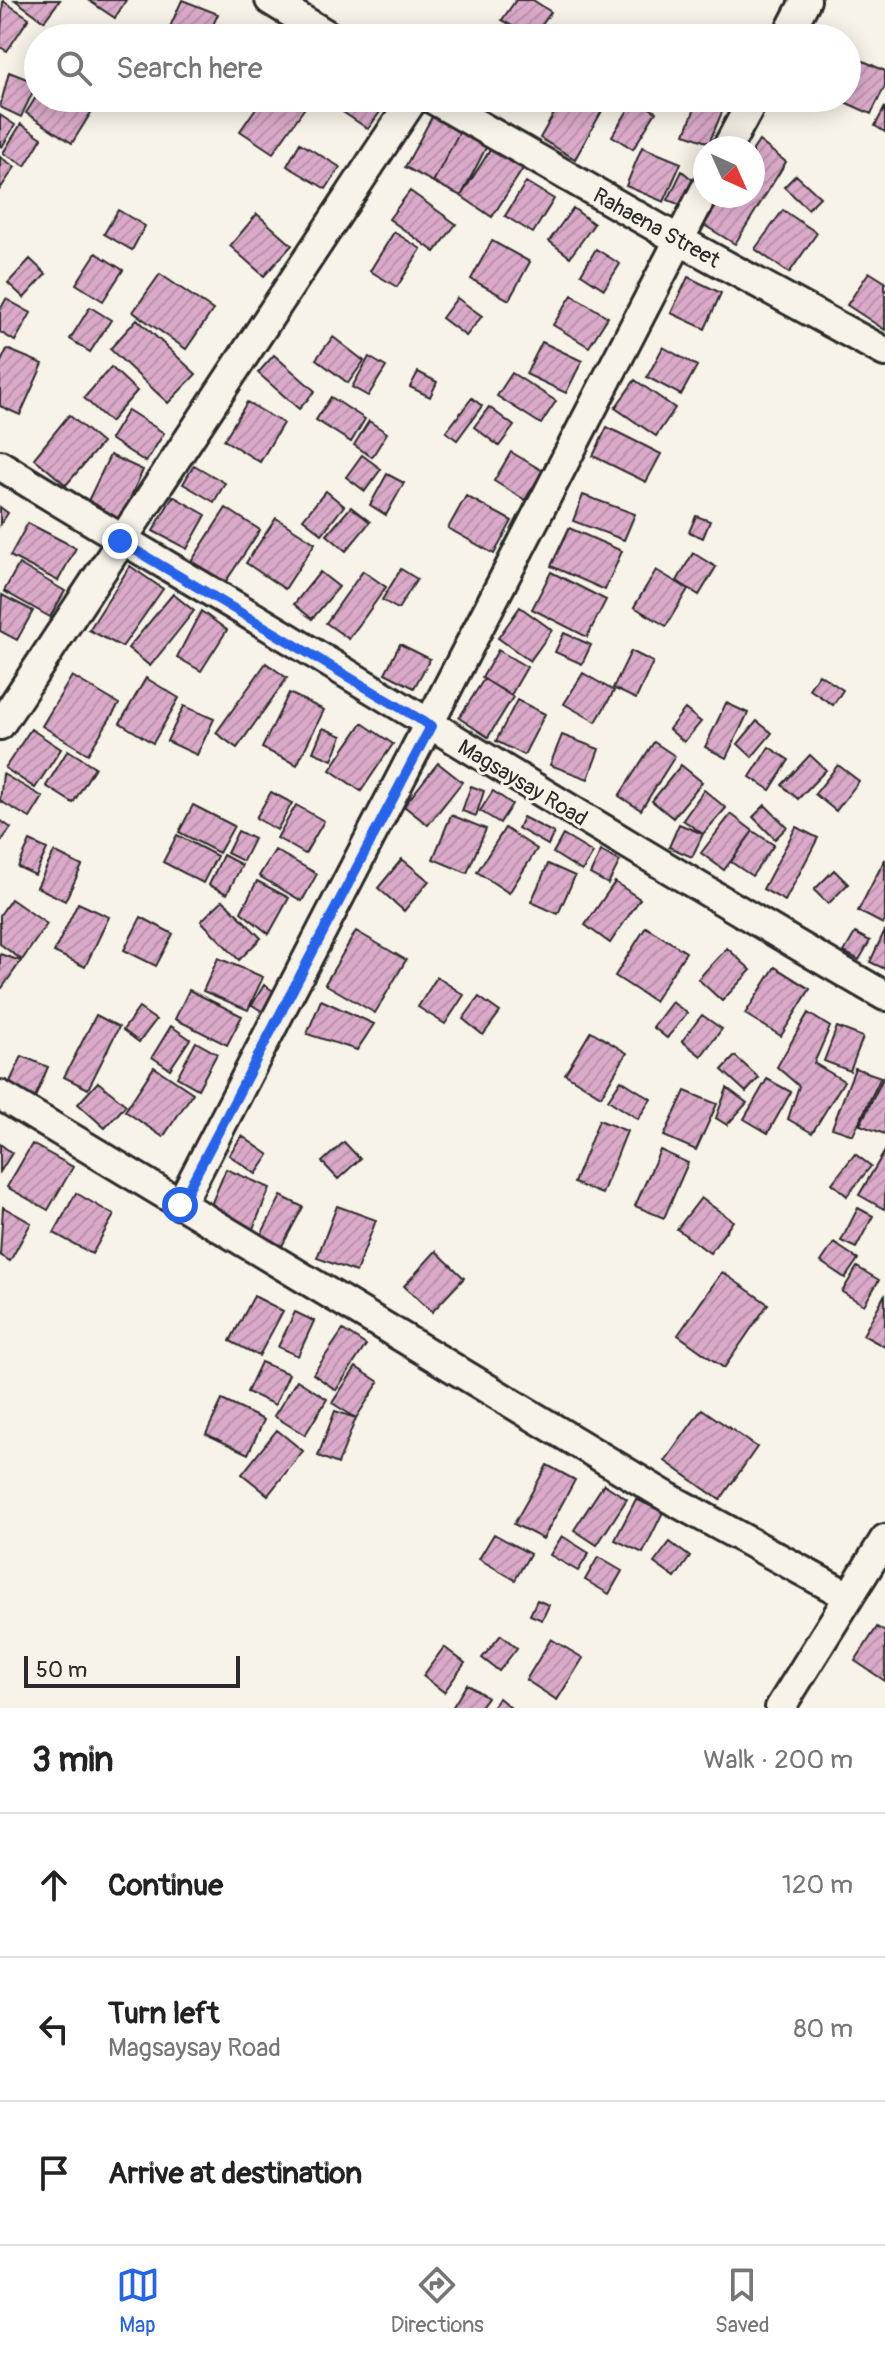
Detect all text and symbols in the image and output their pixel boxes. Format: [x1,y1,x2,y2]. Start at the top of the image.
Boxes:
search box [24,24,861,112]
icon: search [52,46,96,90]
text: Search here [116,50,263,87]
north arrow [693,136,765,208]
street label: Rahaena Street [588,181,725,274]
route end [102,523,138,559]
street label: Magsaysay Road [453,733,592,833]
route start [162,1187,198,1223]
scale bar [24,1652,240,1688]
text: 50 m [36,1656,87,1684]
text: 3 min [32,1739,114,1782]
text: Walk · 200 m [703,1744,853,1776]
icon: ahead [32,1863,76,1907]
text: Continue [108,1867,223,1904]
text: 120 m [782,1869,853,1901]
text: Turn left [108,1995,219,2032]
icon: left [32,2007,76,2051]
text: 80 m [793,2013,853,2045]
text: Magsaysay Road [108,2032,281,2064]
icon: arrive [32,2151,76,2195]
text: Arrive at destination [108,2155,362,2192]
tab: Map [116,2263,160,2339]
tab: Directions [391,2263,484,2339]
tab: Saved [715,2263,769,2339]

